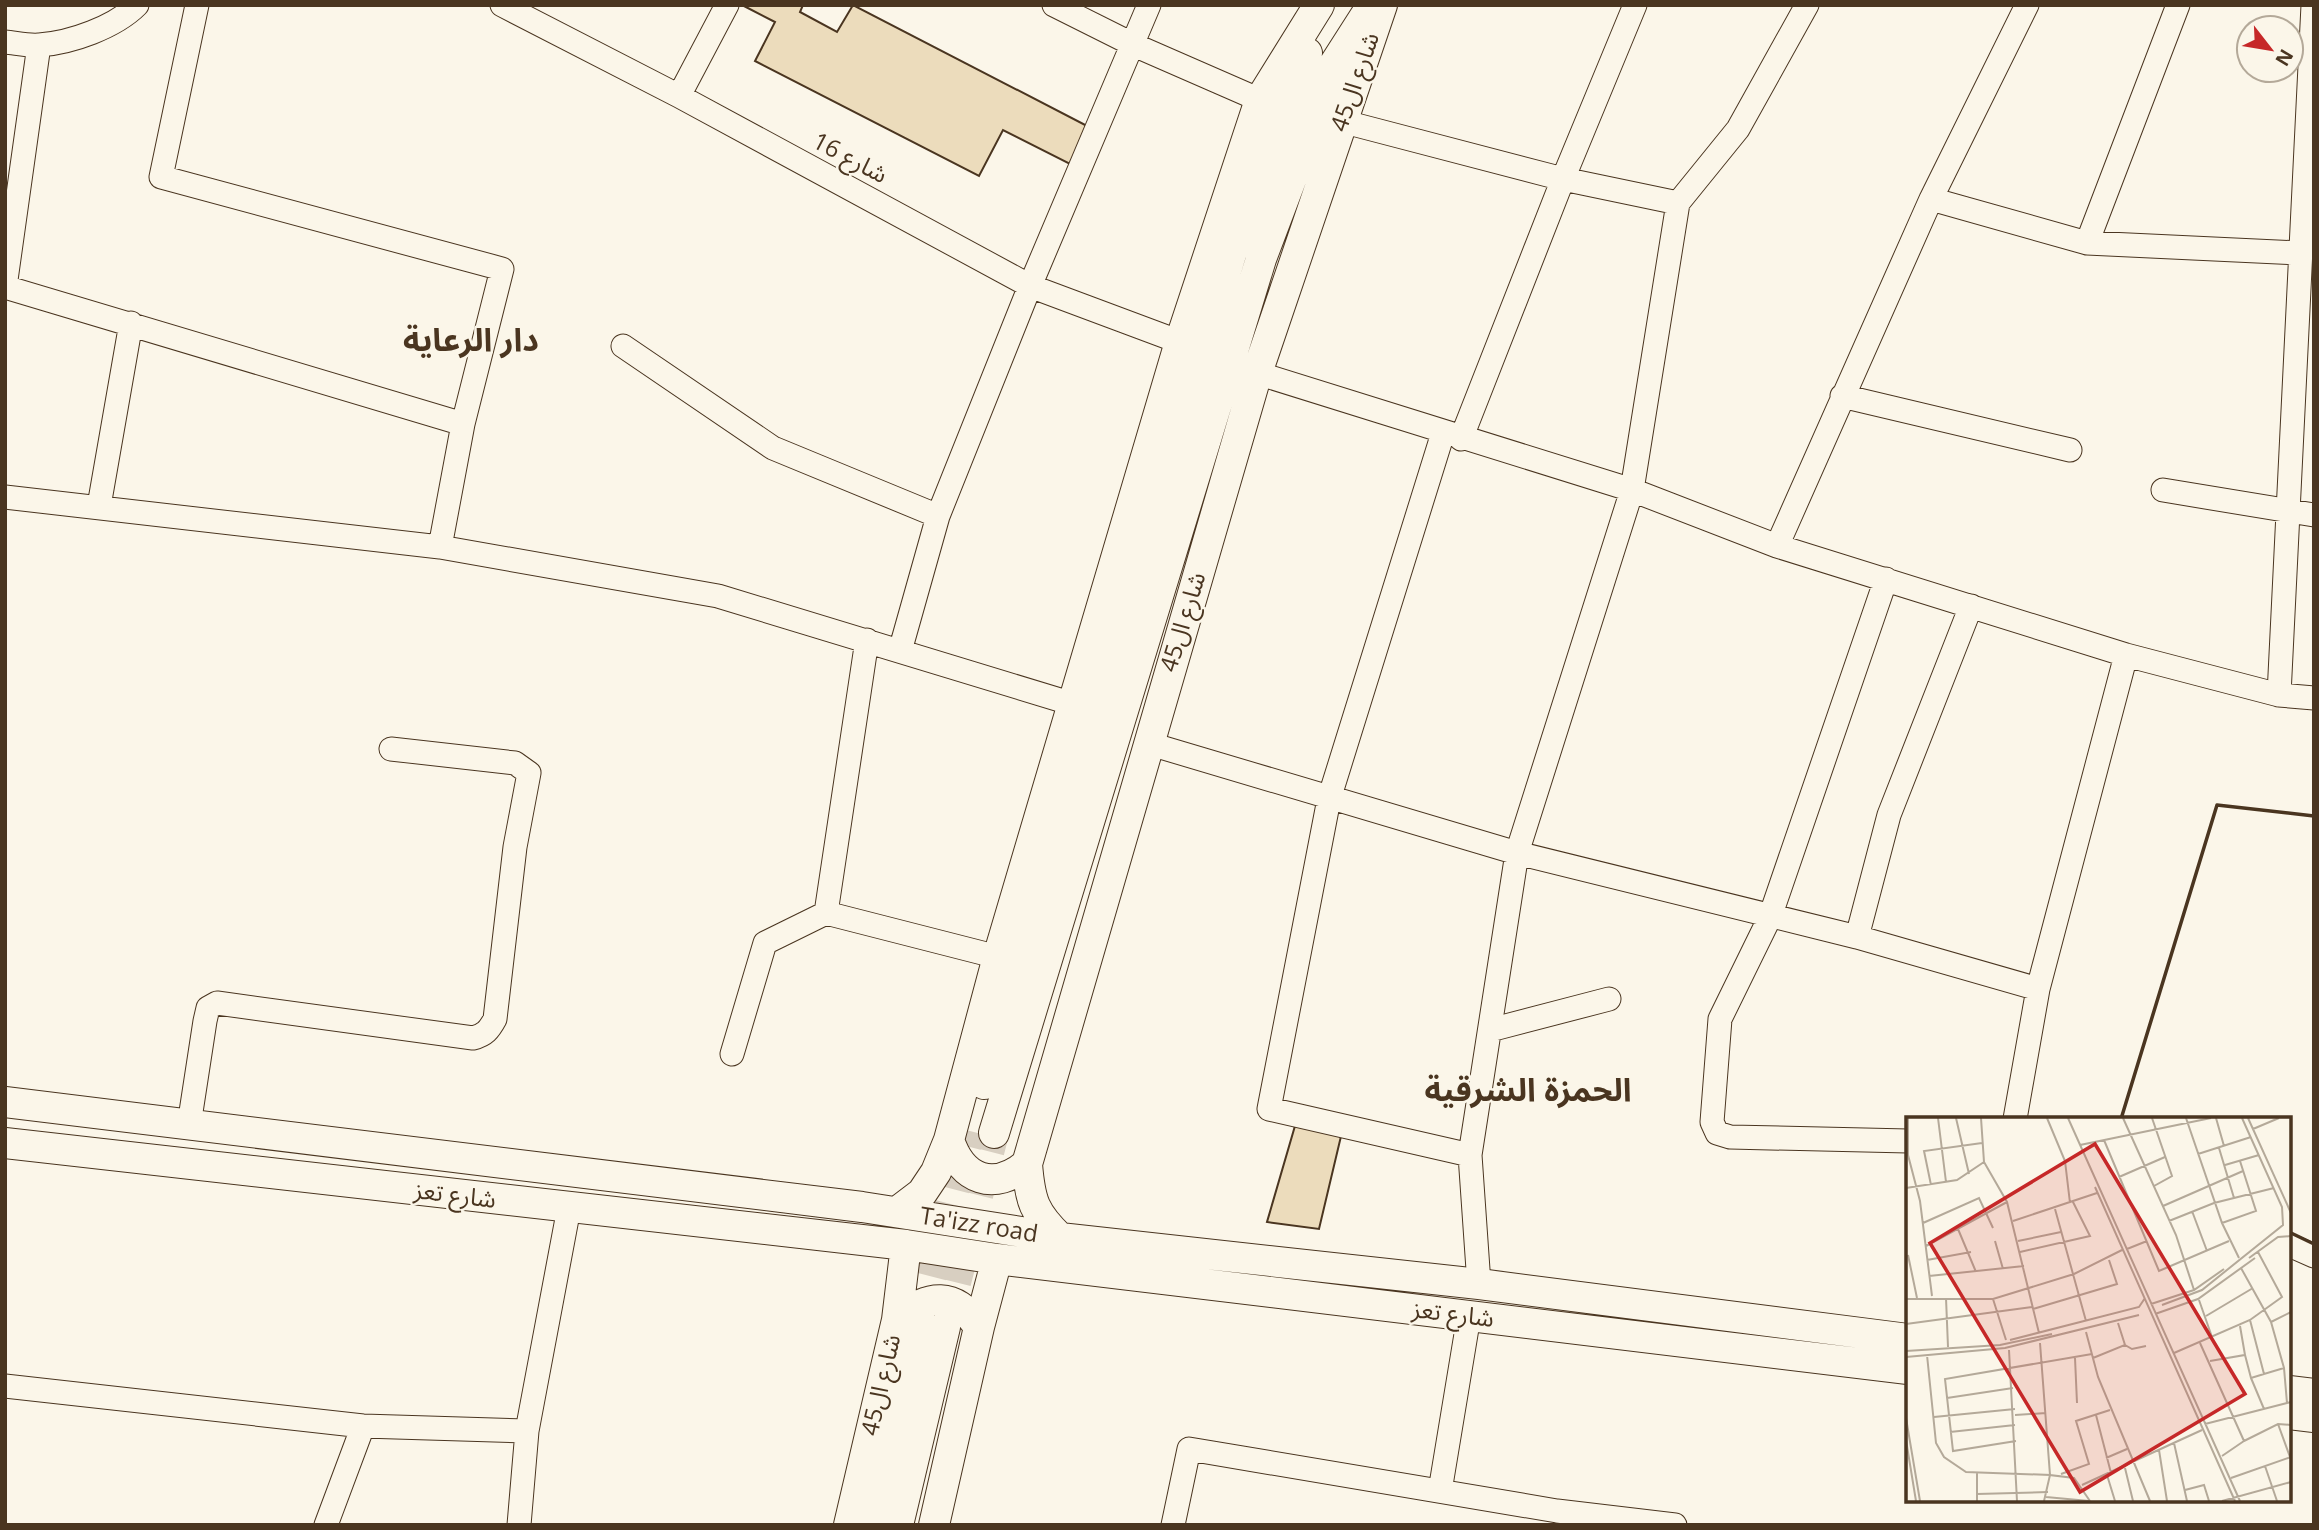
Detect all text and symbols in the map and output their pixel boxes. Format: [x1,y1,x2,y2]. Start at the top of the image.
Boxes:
north arrow [2235,14,2305,84]
street label: شارع ال45 [1321,28,1388,136]
text: N [2269,44,2300,71]
street label: شارع 16 [806,123,894,192]
district label: دار الرعاية [403,317,539,360]
street label: شارع ال45 [1151,568,1214,676]
district label: الحمزة الشرقية [1425,1067,1631,1110]
inset map [1906,1117,2291,1502]
street label: شارع تعز [411,1172,498,1217]
street label: Ta'izz road [918,1198,1041,1249]
street label: شارع تعز [1409,1291,1496,1336]
street label: شارع ال45 [852,1331,909,1439]

